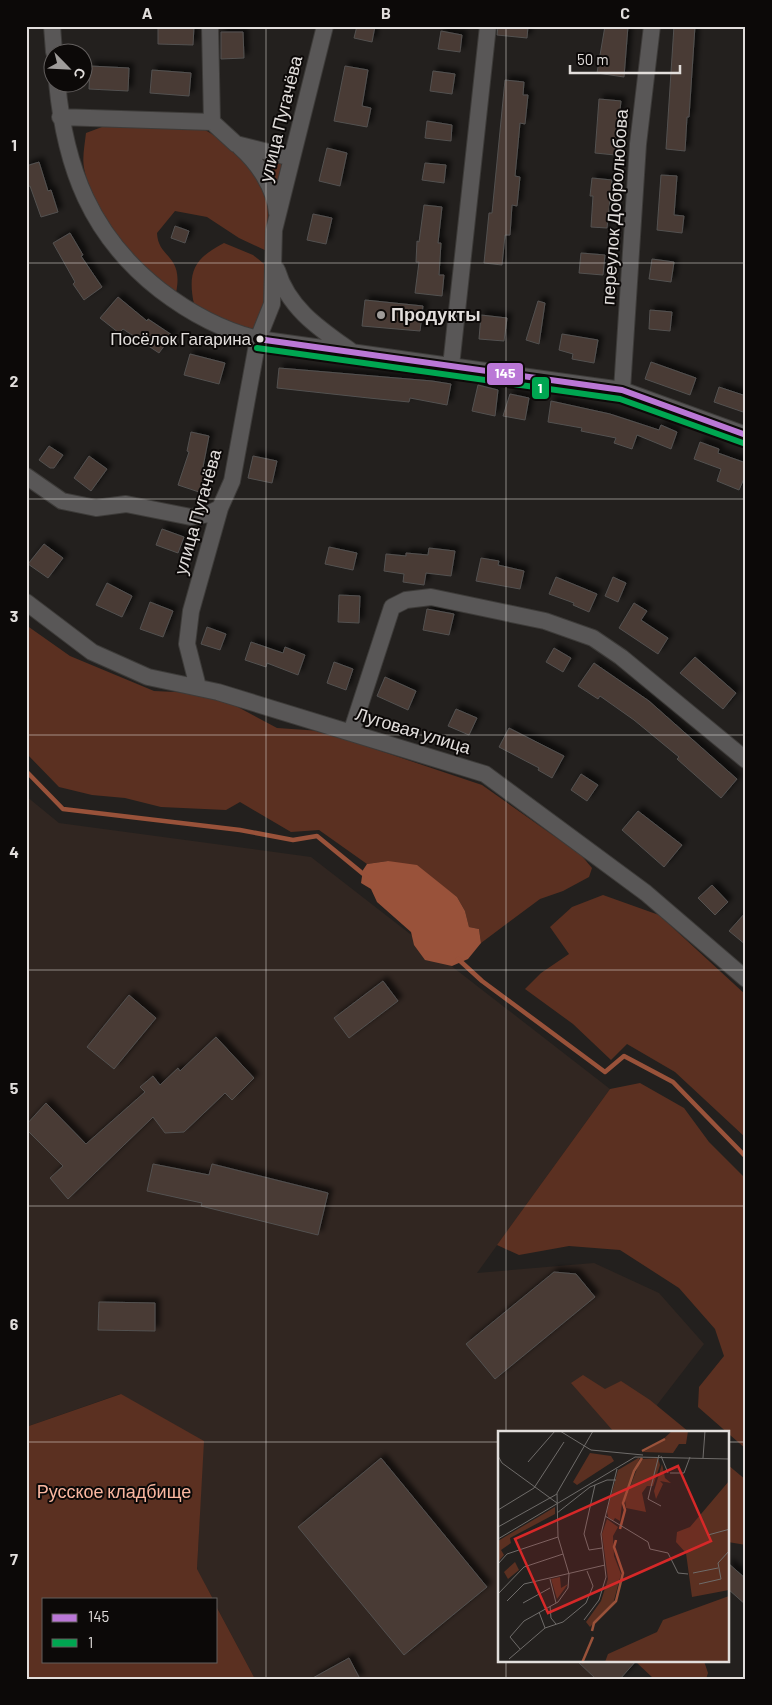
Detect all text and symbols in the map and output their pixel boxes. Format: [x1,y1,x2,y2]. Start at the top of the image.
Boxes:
text: A [142,3,153,22]
text: B [381,3,391,22]
text: C [620,3,630,22]
north arrow [42,42,92,92]
scale bar [570,42,680,74]
text: 50 m [577,50,609,68]
street label: улица Пугачёва [254,52,307,184]
text: С [71,65,90,82]
street label: переулок Добролюбова [596,107,632,306]
text: 1 [11,135,17,154]
place label: Продукты [391,303,481,325]
marker: Продукты [375,309,387,321]
place label: Посёлок Гагарина [110,328,252,348]
marker: Посёлок Гагарина [255,334,265,344]
line badge: 145 [486,362,524,386]
text: 145 [495,364,516,381]
text: 2 [10,371,19,390]
line badge: 1 [531,376,550,400]
text: 1 [538,379,543,396]
street label: улица Пугачёва [169,445,226,577]
text: 3 [10,606,18,625]
street label: Луговая улица [353,702,475,758]
text: 4 [9,842,19,861]
text: 5 [10,1078,19,1097]
text: 6 [10,1314,19,1333]
inset map [498,1431,730,1662]
park label: Русское кладбище [37,1480,191,1502]
text: 7 [10,1549,18,1568]
legend [42,1598,218,1662]
text: 145 [88,1607,109,1625]
text: 1 [88,1633,93,1651]

